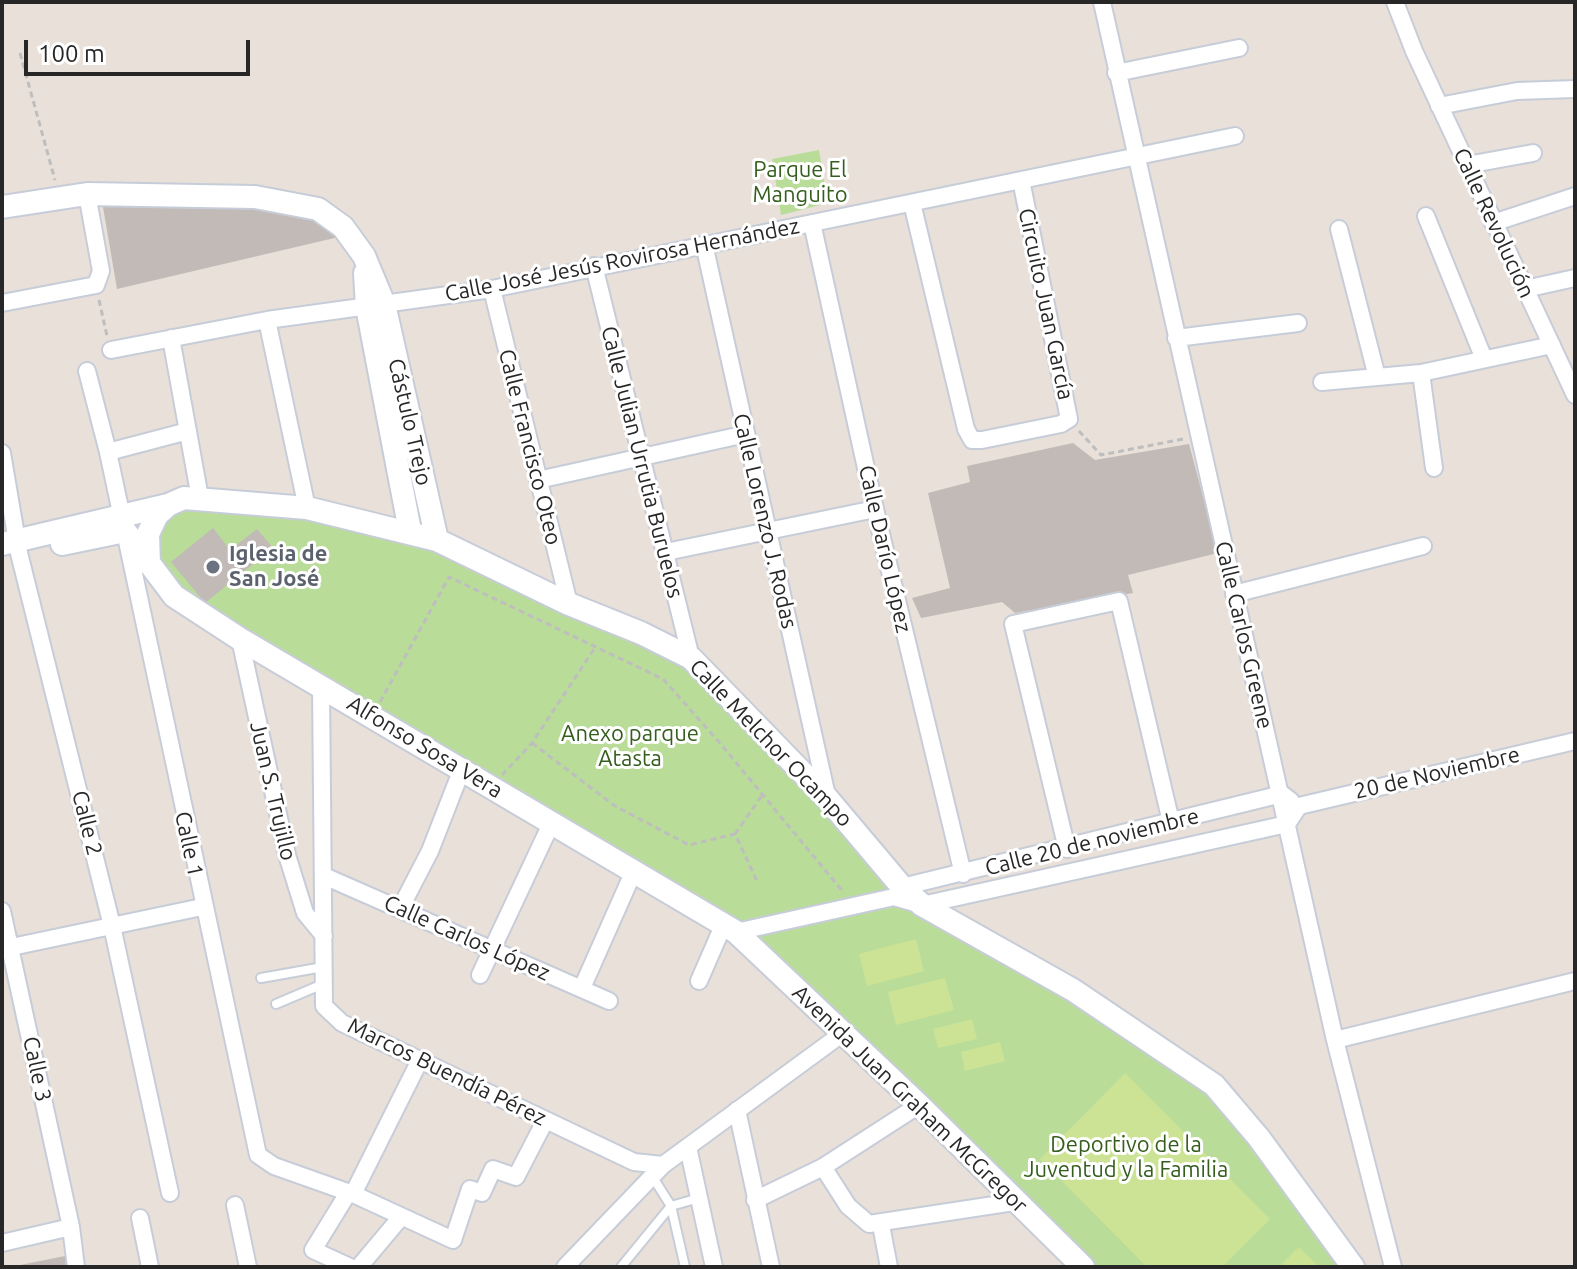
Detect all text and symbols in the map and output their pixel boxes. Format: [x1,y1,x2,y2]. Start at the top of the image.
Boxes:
scale bar [28,24,254,74]
text: 100 m [38,40,105,67]
street label: Calle Revolución [1448,144,1540,302]
park label: Parque El Manguito [752,157,848,208]
street label: Circuito Juan García [1013,206,1079,402]
street label: Calle José Jesús Rovirosa Hernández [442,213,802,307]
street label: Calle Julian Urrutia Buruelos [595,323,689,601]
street label: Calle Francisco Oteo [493,346,567,548]
street label: Cástulo Trejo [383,356,437,488]
street label: Calle Lorenzo J. Rodas [727,411,803,631]
street label: Calle Darío López [853,463,917,635]
street label: Calle Carlos Greene [1210,539,1278,731]
place label: Iglesia de San José [229,541,327,592]
marker: Iglesia de San José [204,558,222,576]
street label: Calle Melchor Ocampo [684,654,858,832]
street label: Alfonso Sosa Vera [343,690,507,804]
street label: Juan S. Trujillo [244,719,302,863]
park label: Anexo parque Atasta [561,721,699,772]
street label: 20 de Noviembre [1352,741,1522,805]
street label: Calle 2 [66,788,108,858]
street label: Calle 20 de noviembre [982,803,1202,881]
street label: Calle 1 [169,809,209,879]
street label: Calle Carlos López [380,890,554,986]
street label: Avenida Juan Graham McGregor [787,980,1033,1218]
street label: Marcos Buendía Pérez [343,1012,551,1132]
street label: Calle 3 [17,1034,57,1104]
park label: Deportivo de la Juventud y la Familia [1024,1132,1228,1184]

